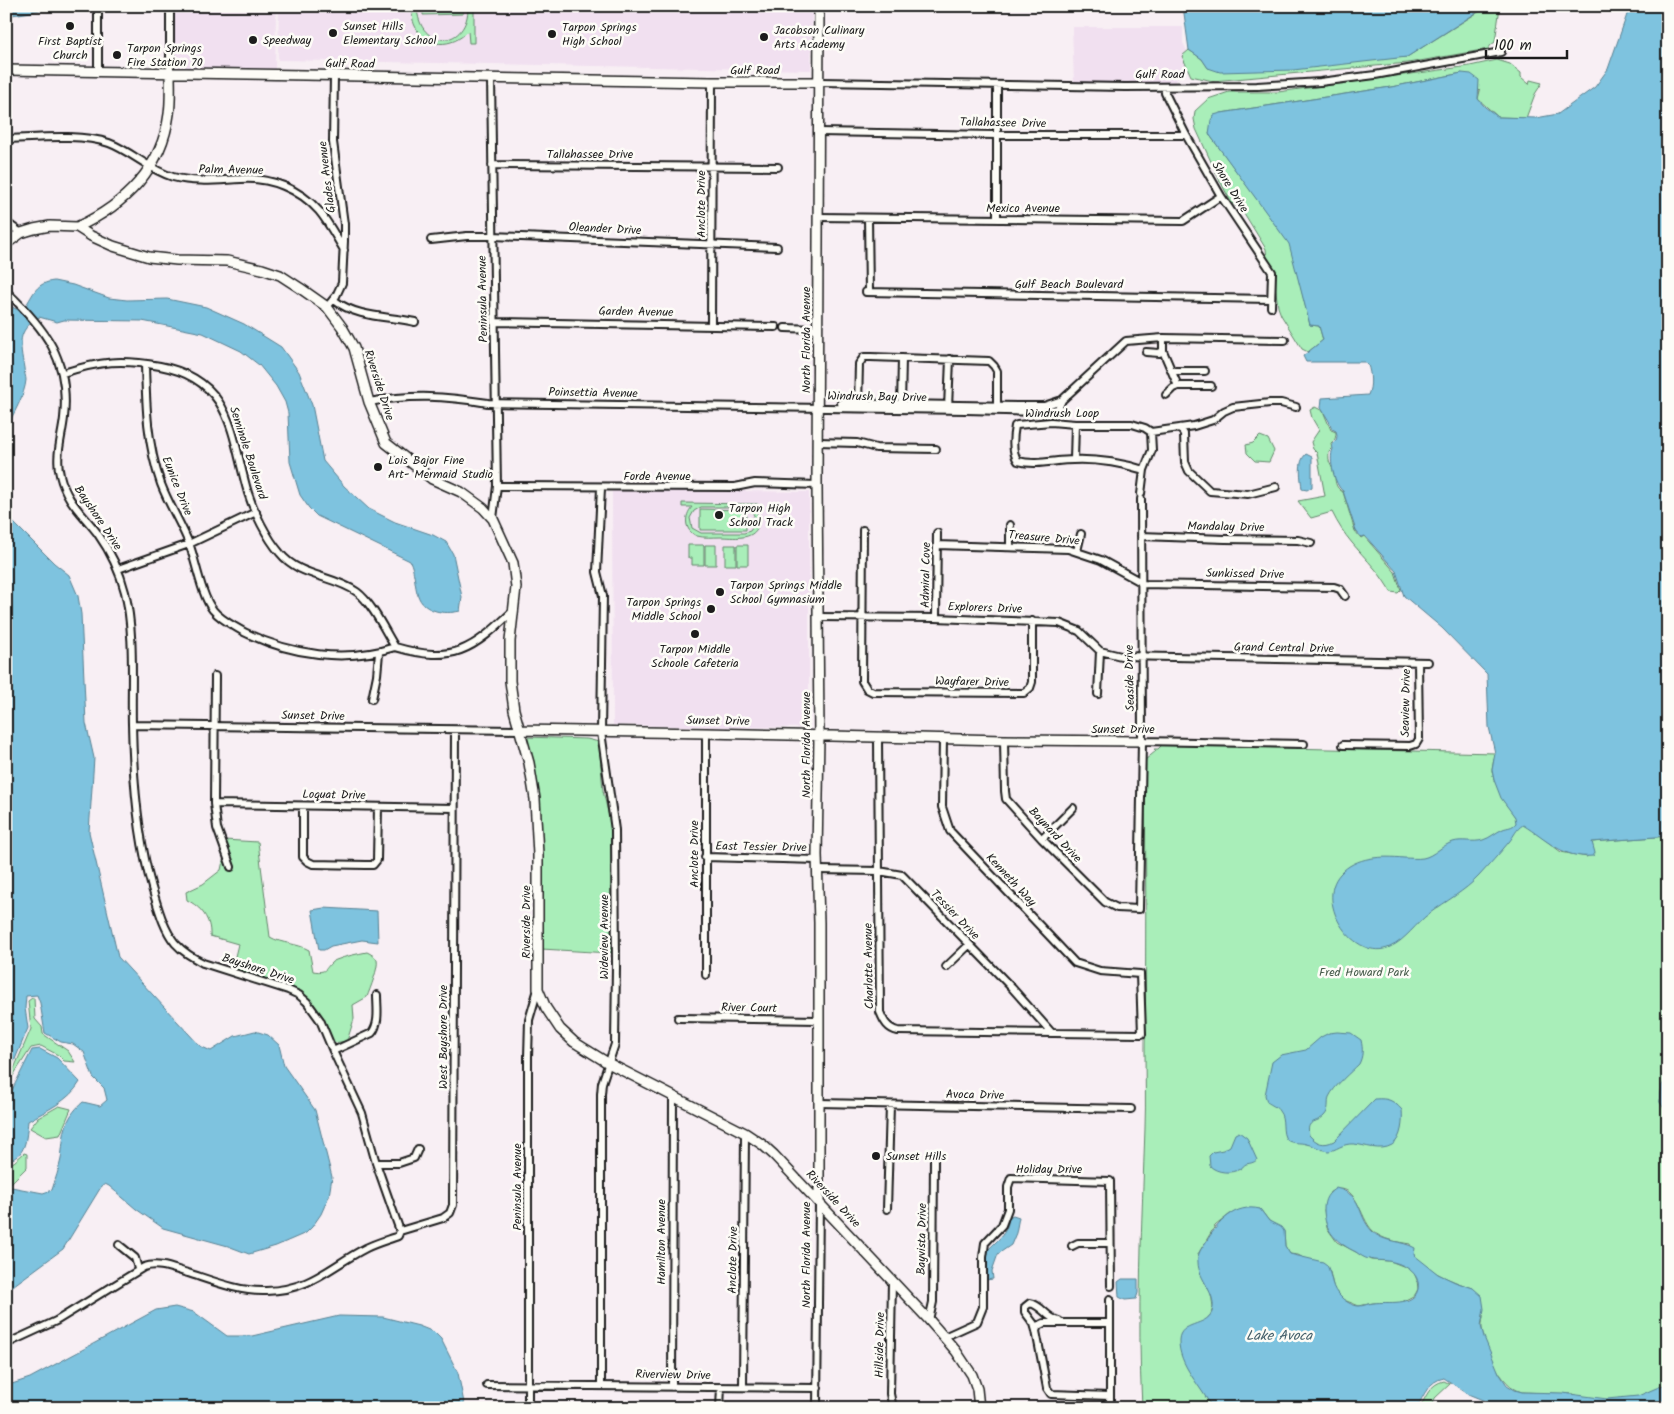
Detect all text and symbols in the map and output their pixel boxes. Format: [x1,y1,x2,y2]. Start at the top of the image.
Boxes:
place label: Sunset Hills Elementary School [343,17,436,50]
place label: Tarpon Springs High School [562,18,637,51]
marker: First Baptist Church [64,20,76,32]
place label: Jacobson Culinary Arts Academy [774,21,865,54]
marker: Sunset Hills Elementary School [327,27,339,39]
marker: Tarpon Springs High School [546,28,558,40]
scale bar [1486,28,1568,60]
place label: Speedway [263,31,312,50]
marker: Jacobson Culinary Arts Academy [758,31,770,43]
place label: First Baptist Church [38,32,102,65]
marker: Speedway [247,34,259,46]
text: 100 m [1494,34,1532,58]
place label: Tarpon Springs Fire Station 70 [127,39,203,72]
marker: Tarpon Springs Fire Station 70 [111,49,123,61]
street label: Gulf Road [325,54,376,74]
street label: Gulf Road [730,61,781,80]
street label: Gulf Road [1135,65,1186,84]
street label: Tallahassee Drive [960,113,1047,133]
street label: Glades Avenue [313,139,341,214]
street label: Tallahassee Drive [547,145,634,164]
street label: Shore Drive [1207,158,1254,217]
street label: Palm Avenue [198,160,264,180]
street label: Anclote Drive [692,170,711,238]
street label: Mexico Avenue [986,199,1060,218]
street label: Oleander Drive [568,218,643,240]
street label: Peninsula Avenue [473,255,493,343]
street label: Gulf Beach Boulevard [1015,275,1124,294]
street label: North Florida Avenue [797,286,816,393]
street label: Garden Avenue [598,302,674,322]
street label: Riverside Drive [359,347,400,423]
street label: Poinsettia Avenue [548,383,639,403]
street label: Windrush Bay Drive [827,387,927,407]
street label: Seminole Boulevard [224,404,272,503]
street label: Windrush Loop [1025,404,1099,423]
place label: Lois Bajor Fine Art- Mermaid Studio [388,451,493,484]
street label: Eunice Drive [156,453,198,519]
marker: Lois Bajor Fine Art- Mermaid Studio [372,461,384,473]
street label: Forde Avenue [623,467,691,486]
street label: Bayshore Drive [69,482,127,555]
place label: Tarpon High School Track [729,499,793,532]
marker: Tarpon High School Track [713,509,725,521]
street label: Mandalay Drive [1187,517,1265,537]
street label: Treasure Drive [1008,525,1081,551]
street label: Admiral Cove [916,541,936,608]
street label: Sunkissed Drive [1206,564,1285,584]
place label: Tarpon Springs Middle School Gymnasium [730,576,843,609]
marker: Tarpon Springs Middle School Gymnasium [714,586,726,598]
place label: Tarpon Springs Middle School [626,593,701,626]
street label: Explorers Drive [947,597,1023,619]
marker: Tarpon Springs Middle School [705,603,717,615]
marker: Tarpon Middle Schoole Cafeteria [689,628,701,640]
street label: Grand Central Drive [1234,638,1335,658]
place label: Tarpon Middle Schoole Cafeteria [651,640,739,673]
street label: Seaside Drive [1120,644,1140,711]
street label: Seaview Drive [1396,668,1416,737]
street label: Wayfarer Drive [935,672,1010,692]
street label: North Florida Avenue [797,691,816,798]
street label: Sunset Drive [281,706,346,726]
street label: Sunset Drive [686,711,751,731]
street label: Sunset Drive [1091,720,1155,739]
street label: Loquat Drive [302,785,367,805]
street label: Baynard Drive [1024,803,1086,868]
street label: Anclote Drive [685,820,704,888]
street label: East Tessier Drive [715,837,807,857]
street label: Kenneth Way [981,849,1041,911]
street label: Riverside Drive [517,885,536,959]
street label: Tessier Drive [926,885,985,945]
street label: Wideview Avenue [595,894,614,980]
street label: Charlotte Avenue [859,922,879,1009]
street label: Bayshore Drive [219,948,297,990]
park label: Fred Howard Park [1319,963,1409,982]
street label: West Bayshore Drive [434,984,453,1089]
street label: River Court [721,998,778,1018]
street label: Avoca Drive [946,1085,1005,1105]
street label: Peninsula Avenue [508,1143,527,1231]
place label: Sunset Hills [886,1147,946,1166]
marker: Sunset Hills [870,1150,882,1162]
street label: Holiday Drive [1016,1160,1083,1179]
street label: Riverside Drive [801,1166,865,1233]
street label: Hamilton Avenue [652,1199,671,1285]
street label: North Florida Avenue [797,1201,816,1308]
street label: Bayvista Drive [912,1202,932,1275]
street label: Anclote Drive [723,1226,743,1294]
street label: Hillside Drive [870,1311,890,1378]
water label: Lake Avoca [1246,1325,1314,1347]
street label: Riverview Drive [635,1365,712,1385]

